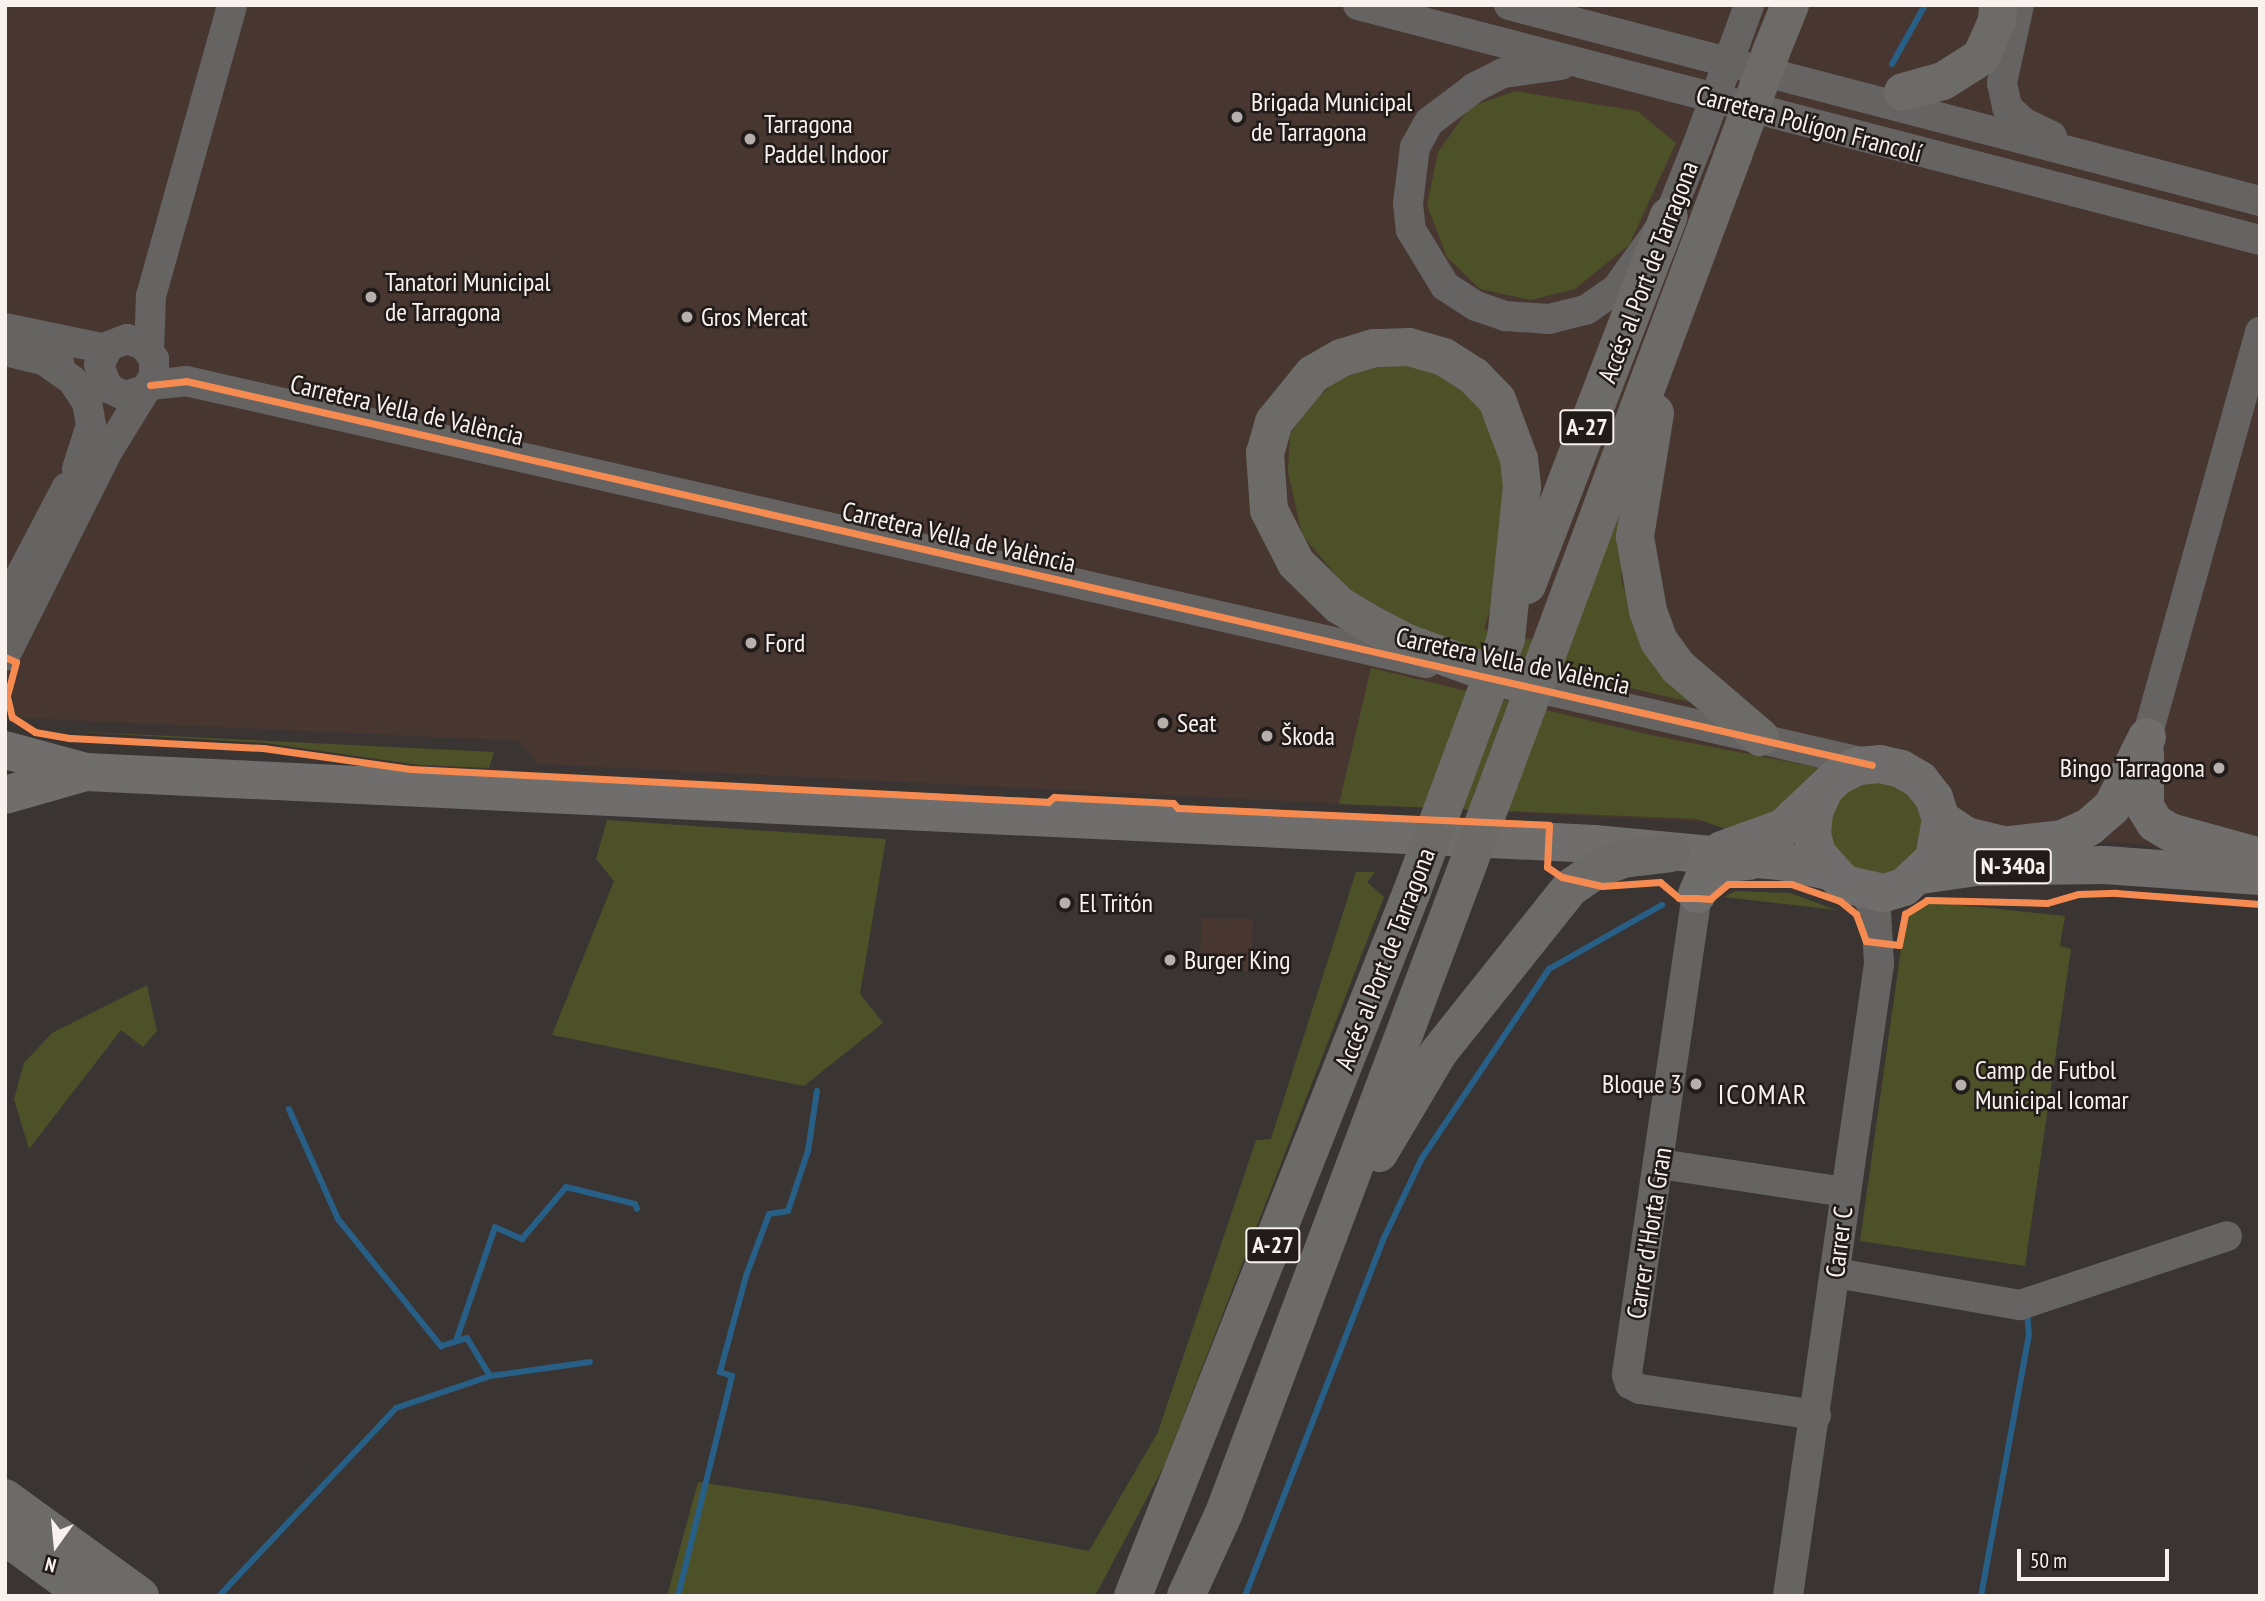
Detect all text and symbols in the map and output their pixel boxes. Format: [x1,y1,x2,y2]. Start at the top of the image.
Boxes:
street label: Carretera Polígon Francolí [1693,79,1925,169]
place label: Brigada Municipal de Tarragona [1251,86,1412,148]
place label: Tarragona Paddel Indoor [764,108,889,170]
marker: Brigada Municipal de Tarragona [1229,109,1245,125]
marker: Tarragona Paddel Indoor [742,131,758,147]
street label: Accés al Port de Tarragona [1591,156,1705,388]
place label: Tanatori Municipal de Tarragona [385,266,551,328]
marker: Tanatori Municipal de Tarragona [363,289,379,305]
place label: Gros Mercat [701,301,808,333]
marker: Gros Mercat [679,309,695,325]
street label: Carretera Vella de València [287,368,527,452]
road number: A-27 [1559,406,1615,448]
street label: Carretera Vella de València [839,495,1079,579]
street label: Carretera Vella de València [1393,621,1633,701]
place label: Ford [765,627,805,659]
marker: Ford [743,635,759,651]
place label: Seat [1177,707,1216,739]
marker: Seat [1155,715,1171,731]
place label: Škoda [1281,720,1335,752]
marker: Škoda [1259,728,1275,744]
place label: Bingo Tarragona [2059,752,2205,784]
marker: Bingo Tarragona [2211,760,2227,776]
street label: Accés al Port de Tarragona [1328,843,1442,1075]
road number: N-340a [1973,846,2053,886]
place label: El Tritón [1079,887,1153,919]
marker: El Tritón [1057,895,1073,911]
place label: Burger King [1184,944,1290,976]
marker: Burger King [1162,952,1178,968]
place label: Camp de Futbol Municipal Icomar [1975,1054,2129,1116]
place label: Bloque 3 [1602,1068,1682,1100]
marker: Bloque 3 [1688,1076,1704,1092]
district label: ICOMAR [1718,1077,1808,1111]
marker: Camp de Futbol Municipal Icomar [1953,1077,1969,1093]
street label: Carrer d'Horta Gran [1620,1145,1678,1321]
street label: Carrer C [1819,1205,1859,1279]
road number: A-27 [1245,1224,1301,1266]
north arrow [21,1510,91,1580]
scale bar [2020,1534,2172,1578]
text: 50 m [2030,1547,2067,1574]
text: N [43,1552,59,1578]

